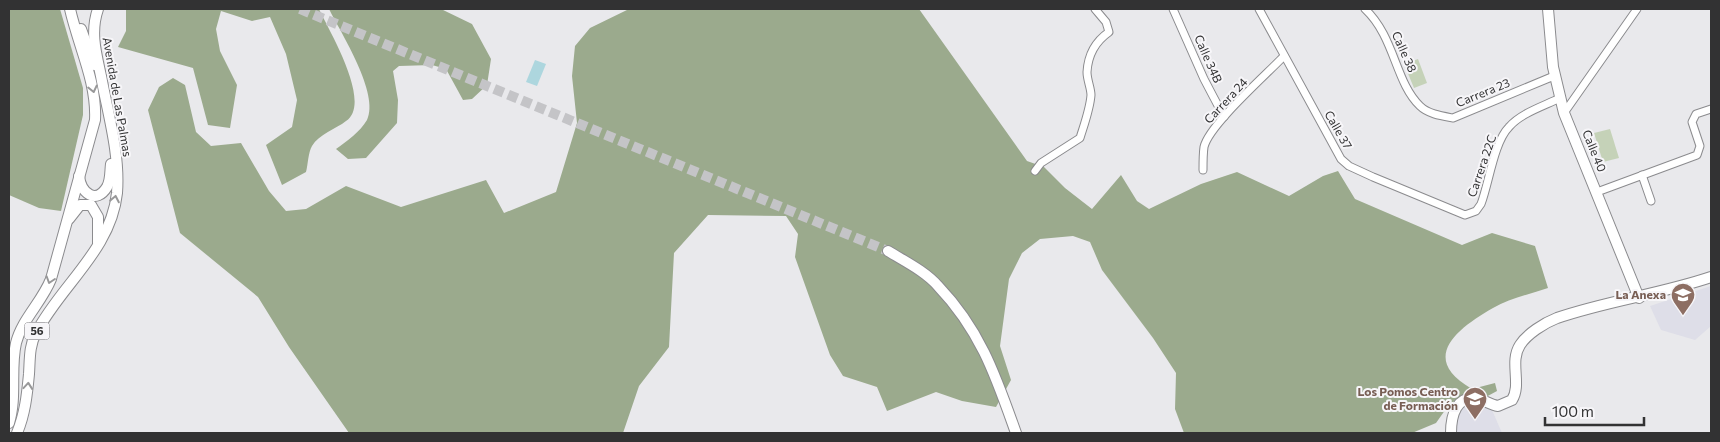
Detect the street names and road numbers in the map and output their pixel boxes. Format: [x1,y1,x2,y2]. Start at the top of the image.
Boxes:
street label: Calle 38 [1390,29,1420,74]
street label: Calle 34B [1192,32,1226,85]
street label: Avenida de Las Palmas [101,36,135,158]
street label: Carrera 24 [1201,75,1250,126]
street label: Carrera 23 [1454,75,1512,109]
street label: Calle 37 [1322,108,1356,151]
street label: Calle 40 [1580,127,1610,174]
street label: Carrera 22C [1464,133,1498,199]
road number: 56 [24,322,50,340]

